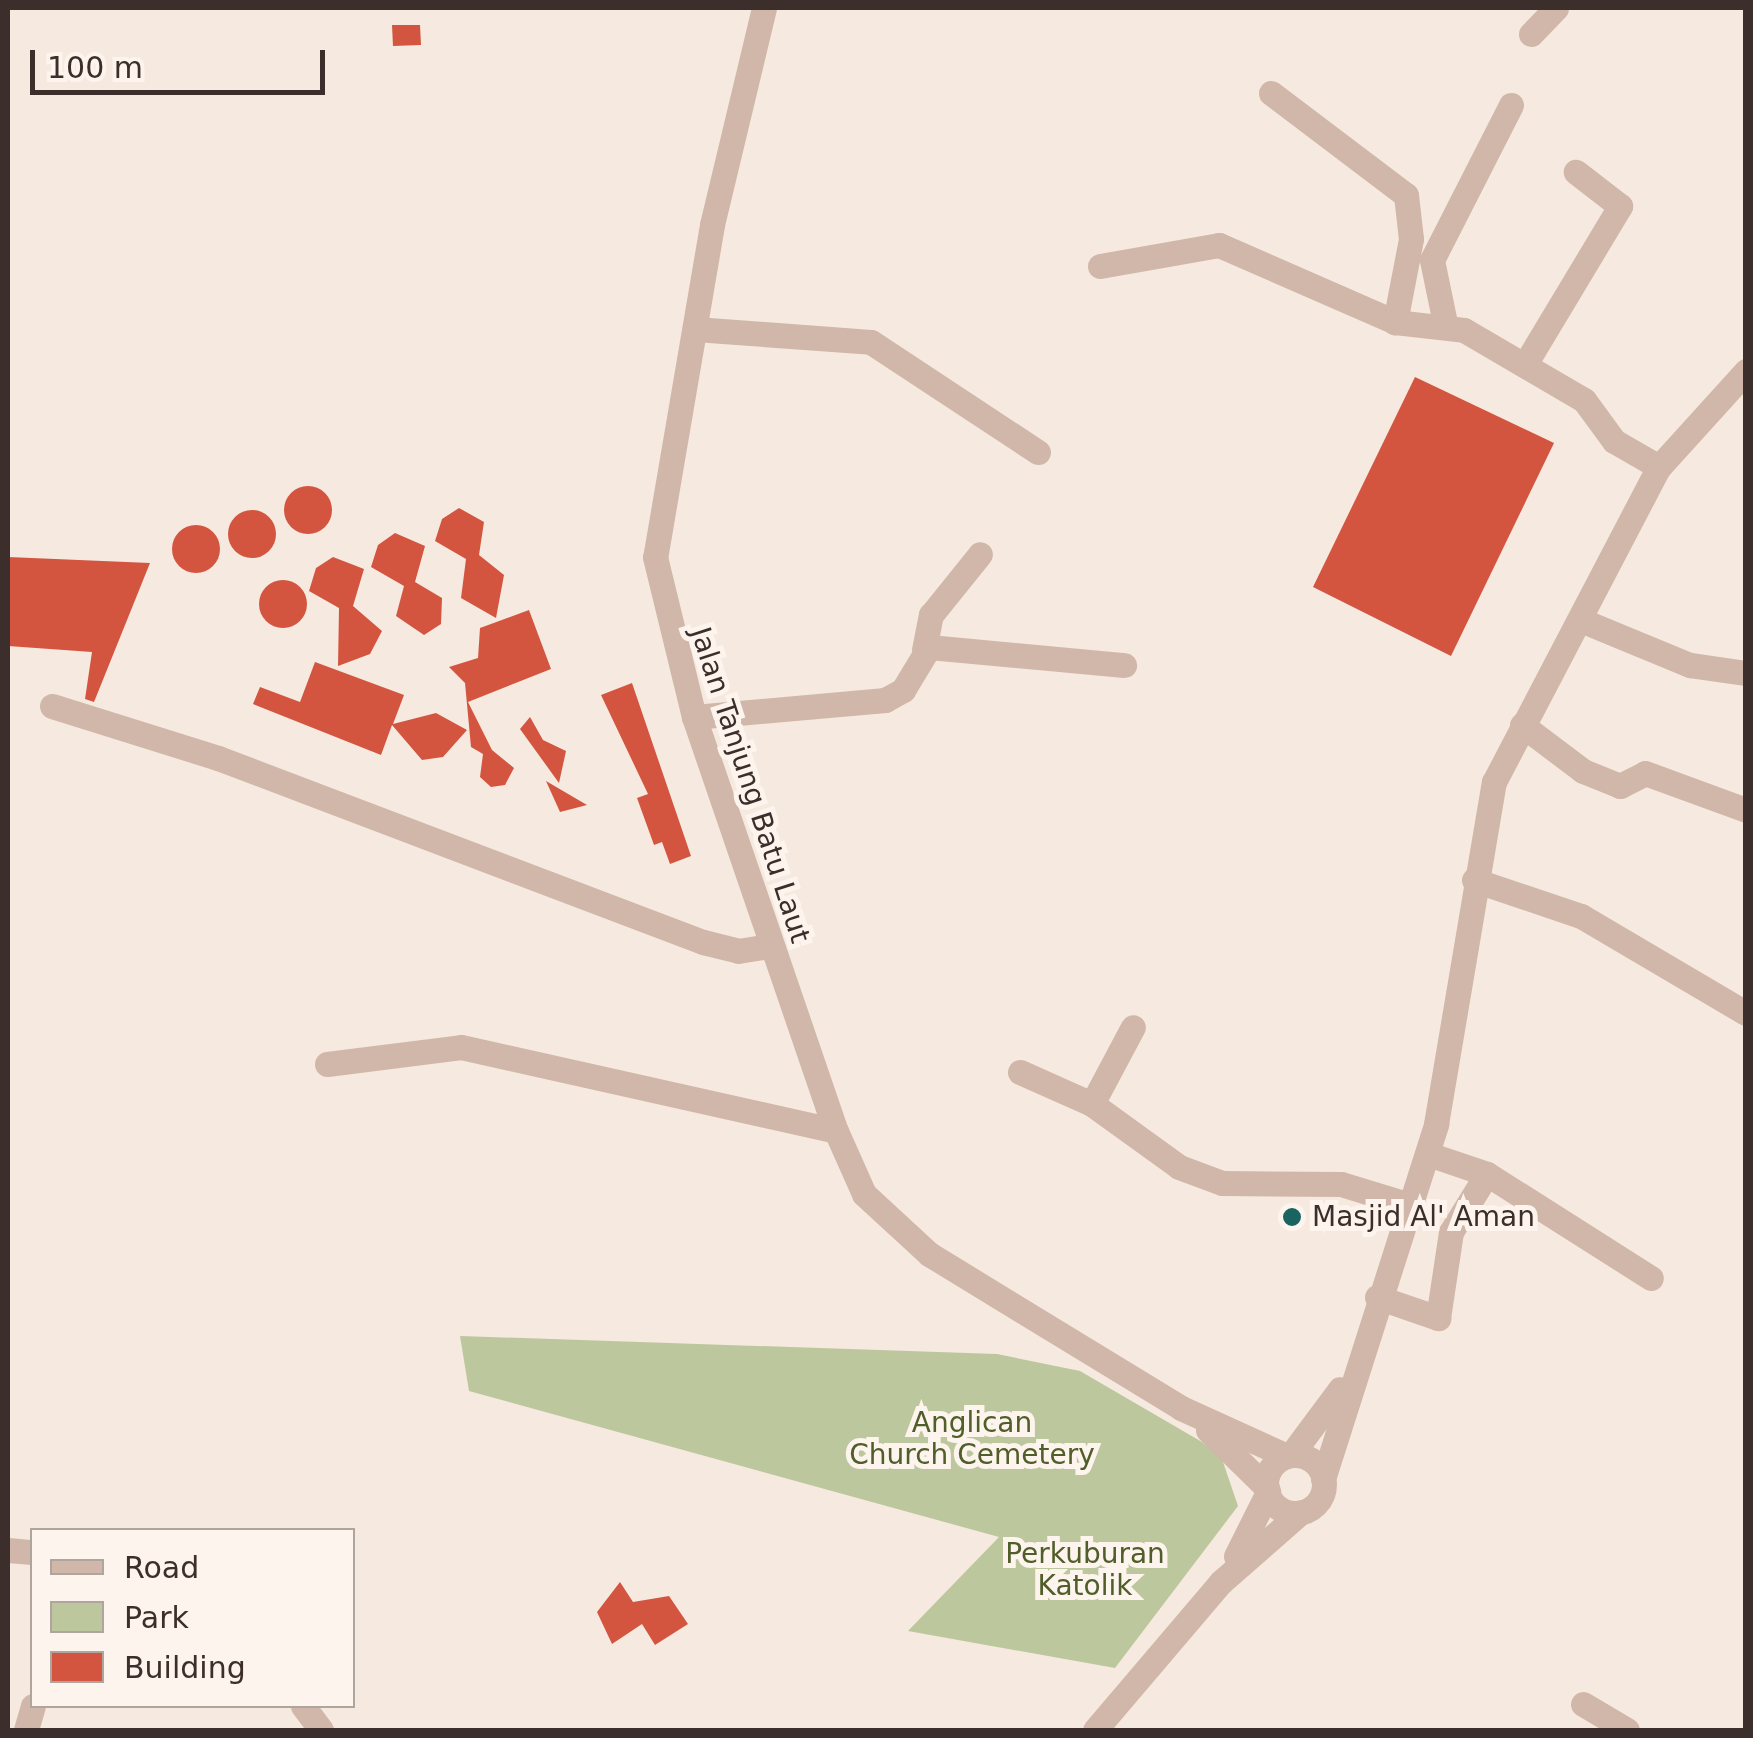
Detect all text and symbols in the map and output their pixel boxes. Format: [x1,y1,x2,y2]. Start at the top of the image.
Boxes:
scale bar [35,30,330,92]
text: 100 m [47,50,143,85]
street label: Jalan Tanjung Batu Laut [683,623,817,947]
place label: Masjid Al' Aman [1312,1200,1535,1234]
marker: Masjid Al' Aman [1281,1206,1303,1228]
park label: Anglican Church Cemetery [849,1406,1095,1472]
legend [30,1528,355,1708]
park label: Perkuburan Katolik [1005,1537,1165,1603]
text: Road [124,1550,199,1585]
text: Park [124,1600,189,1635]
text: Building [124,1650,246,1685]

